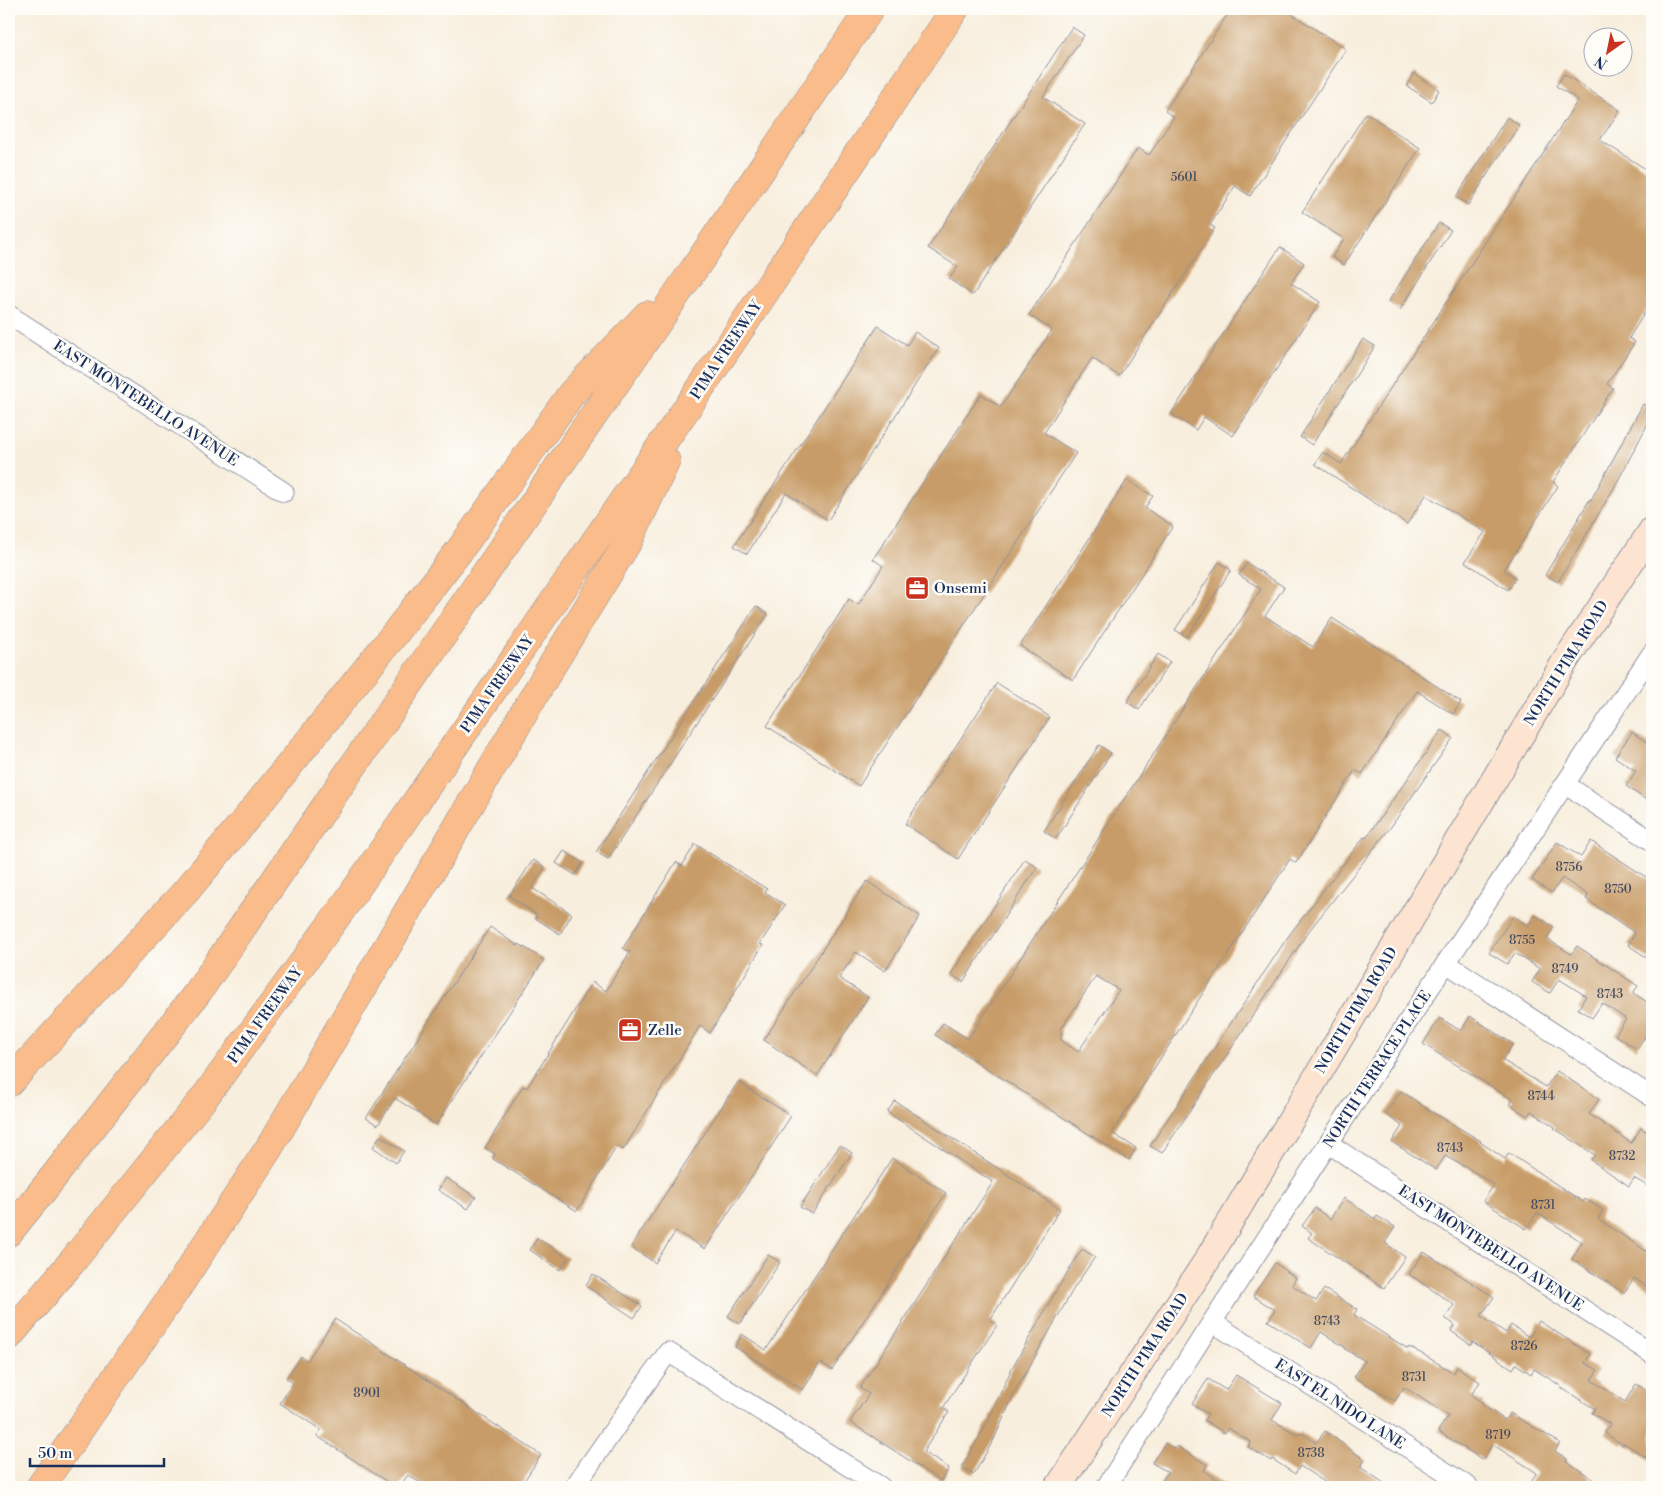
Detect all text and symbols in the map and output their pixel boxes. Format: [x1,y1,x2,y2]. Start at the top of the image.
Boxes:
north arrow [1584,28,1634,78]
text: N [1592,51,1611,73]
house number: 5601 [1171,170,1198,185]
street label: PIMA FREEWAY [686,296,767,403]
street label: EAST MONTEBELLO AVENUE [49,336,242,471]
office icon: Onsemi [904,575,930,601]
place label: Onsemi [934,579,987,598]
street label: NORTH PIMA ROAD [1520,597,1613,730]
street label: PIMA FREEWAY [457,631,539,737]
house number: 8756 [1556,860,1582,875]
house number: 8750 [1604,882,1632,897]
house number: 8755 [1509,933,1536,948]
street label: NORTH PIMA ROAD [1311,943,1402,1077]
street label: PIMA FREEWAY [224,962,308,1067]
house number: 8749 [1551,962,1579,977]
street label: NORTH TERRACE PLACE [1319,987,1436,1152]
house number: 8743 [1597,987,1624,1002]
office icon: Zelle [617,1017,643,1043]
place label: Zelle [648,1021,682,1040]
house number: 8744 [1527,1089,1555,1104]
house number: 8743 [1437,1141,1464,1156]
house number: 8732 [1609,1149,1635,1164]
street label: EAST MONTEBELLO AVENUE [1394,1181,1587,1316]
house number: 8731 [1531,1198,1556,1213]
street label: NORTH PIMA ROAD [1098,1290,1193,1421]
house number: 8743 [1314,1314,1341,1329]
house number: 8726 [1510,1339,1538,1354]
street label: EAST EL NIDO LANE [1271,1355,1409,1454]
house number: 8731 [1402,1370,1427,1385]
house number: 8901 [353,1386,382,1401]
house number: 8719 [1485,1428,1511,1443]
scale bar [30,1436,164,1468]
text: 50 m [38,1444,72,1463]
house number: 8738 [1297,1446,1325,1461]

